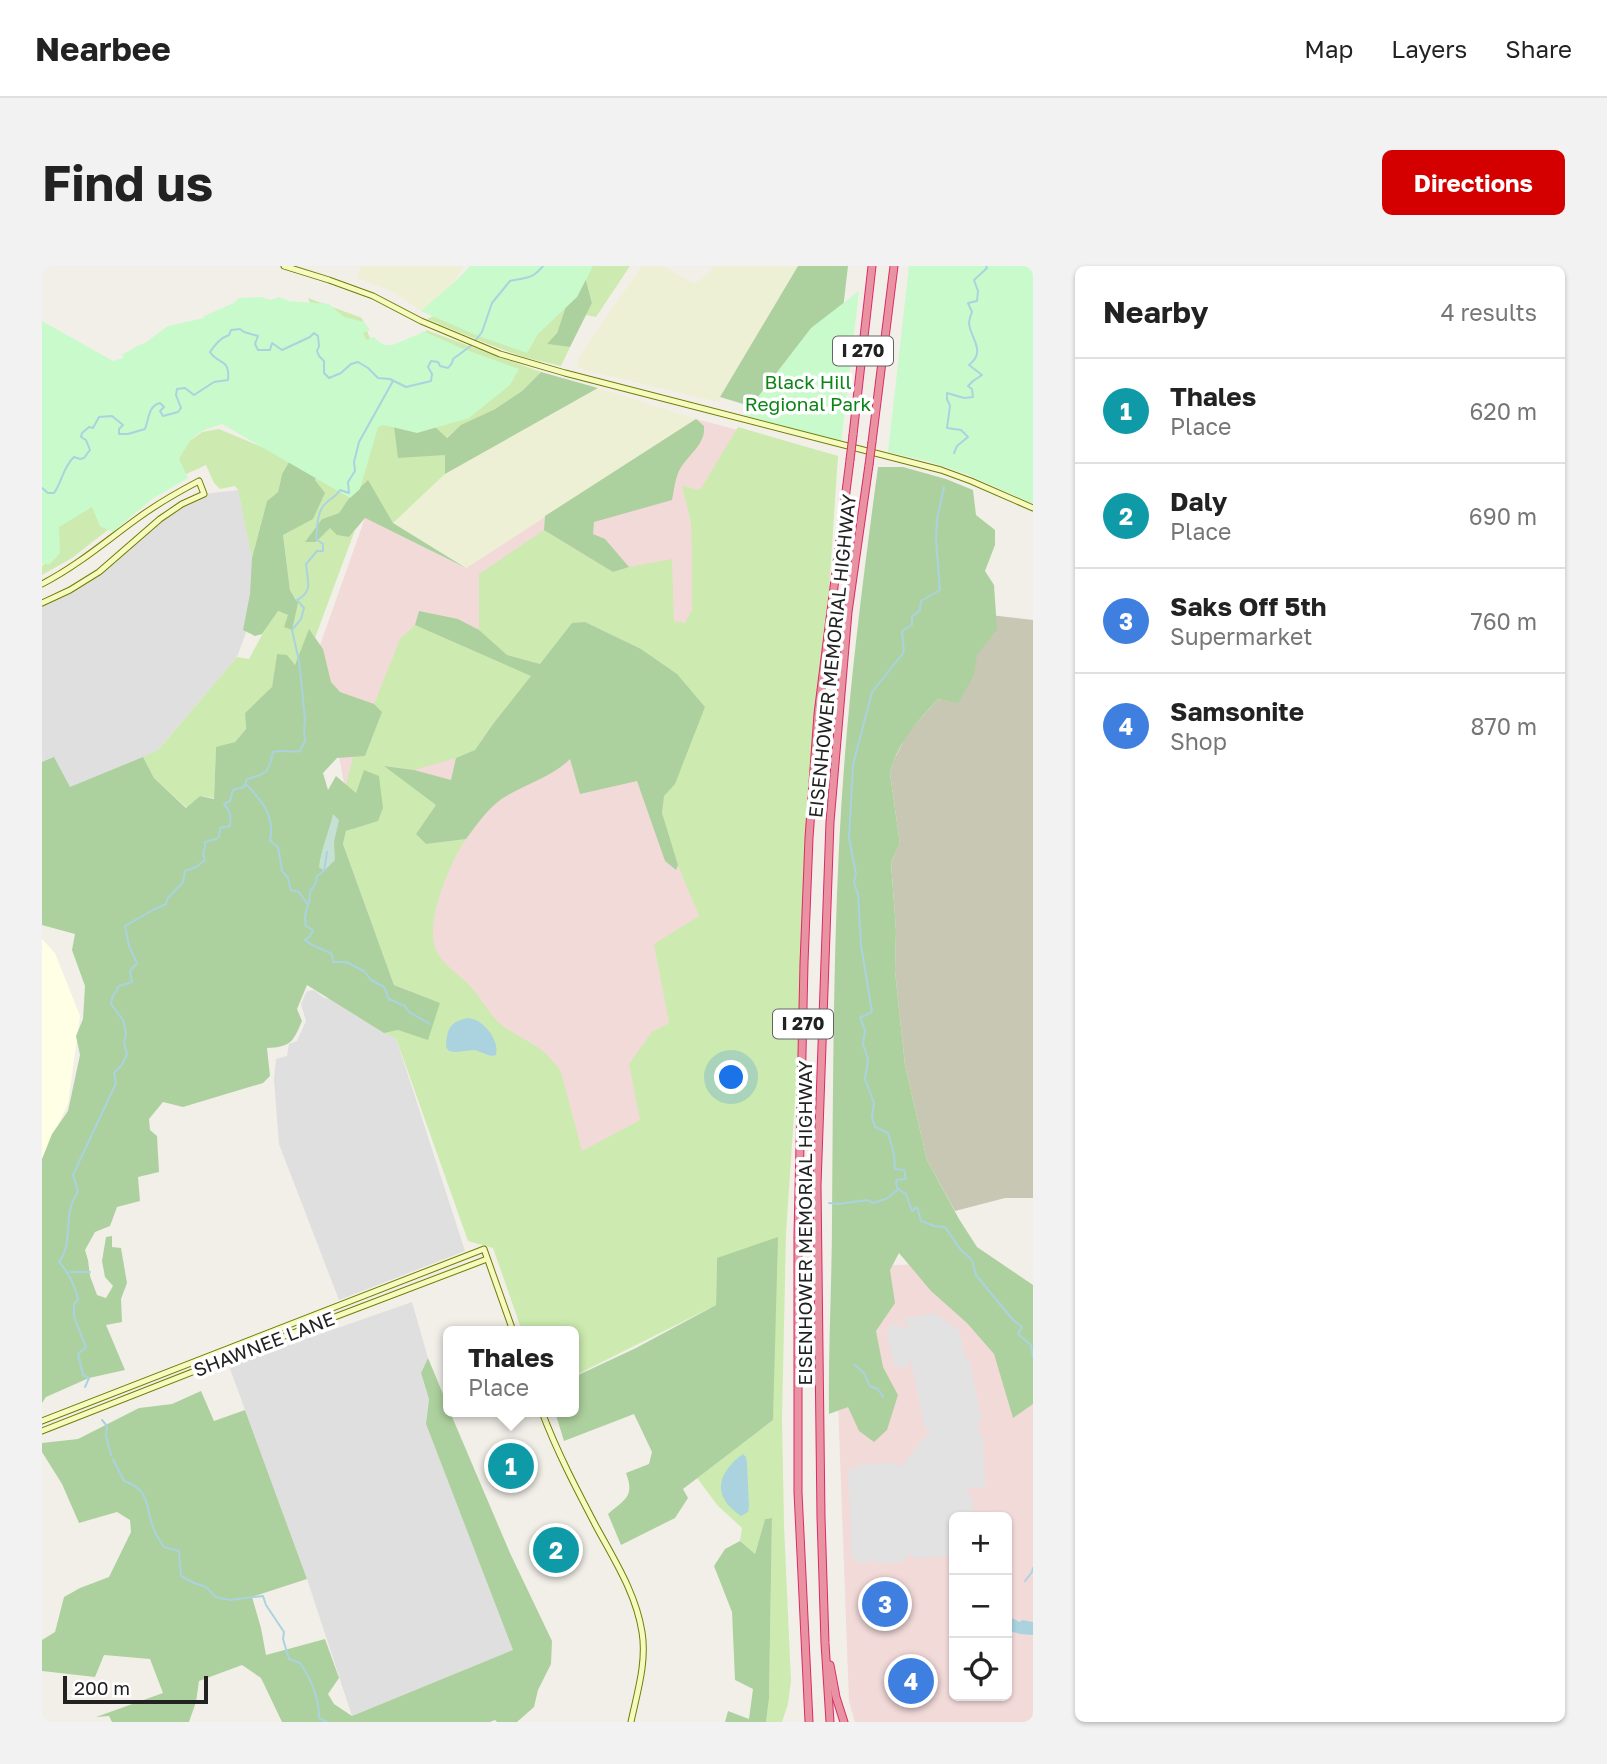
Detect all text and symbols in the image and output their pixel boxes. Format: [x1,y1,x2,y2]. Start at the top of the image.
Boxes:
text: Nearbee [35,29,171,68]
text: Map [1304,34,1353,63]
text: Layers [1391,34,1467,63]
text: Share [1505,34,1572,63]
button: Directions [1382,150,1565,215]
text: Find us [42,153,213,212]
text: Nearby [1103,294,1208,330]
text: 4 results [1441,298,1537,326]
road number: I 270 [833,336,893,366]
park label: Black Hill Regional Park [745,370,871,415]
text: Thales [1170,381,1256,412]
text: 1 [1120,397,1132,425]
text: 620 m [1469,397,1537,425]
text: Place [1170,412,1231,440]
text: Daly [1170,486,1227,517]
street label: EISENHOWER MEMORIAL HIGHWAY [803,493,860,819]
text: 2 [1119,502,1133,530]
text: 690 m [1469,502,1537,530]
text: Place [1170,517,1231,545]
text: Saks Off 5th [1170,591,1327,622]
text: 3 [1119,607,1133,635]
text: 760 m [1471,607,1537,635]
text: Supermarket [1170,622,1313,650]
text: Samsonite [1170,696,1304,727]
text: 4 [1119,712,1133,740]
text: 870 m [1470,712,1537,740]
text: Shop [1170,727,1227,755]
road number: I 270 [773,1010,833,1038]
your location [714,1060,748,1094]
street label: EISENHOWER MEMORIAL HIGHWAY [793,1060,816,1386]
street label: SHAWNEE LANE [190,1306,337,1381]
popup [443,1326,579,1417]
text: Thales [468,1342,554,1373]
text: Place [468,1373,529,1401]
pin: 1 [488,1440,534,1492]
map controls [949,1512,1012,1701]
button: + [949,1512,1012,1575]
pin: 2 [533,1524,579,1576]
button: − [949,1575,1012,1638]
pin: 3 [862,1578,908,1630]
button: locate [949,1638,1012,1701]
pin: 4 [888,1655,934,1707]
scale bar [63,1673,208,1705]
text: 200 m [74,1676,130,1699]

